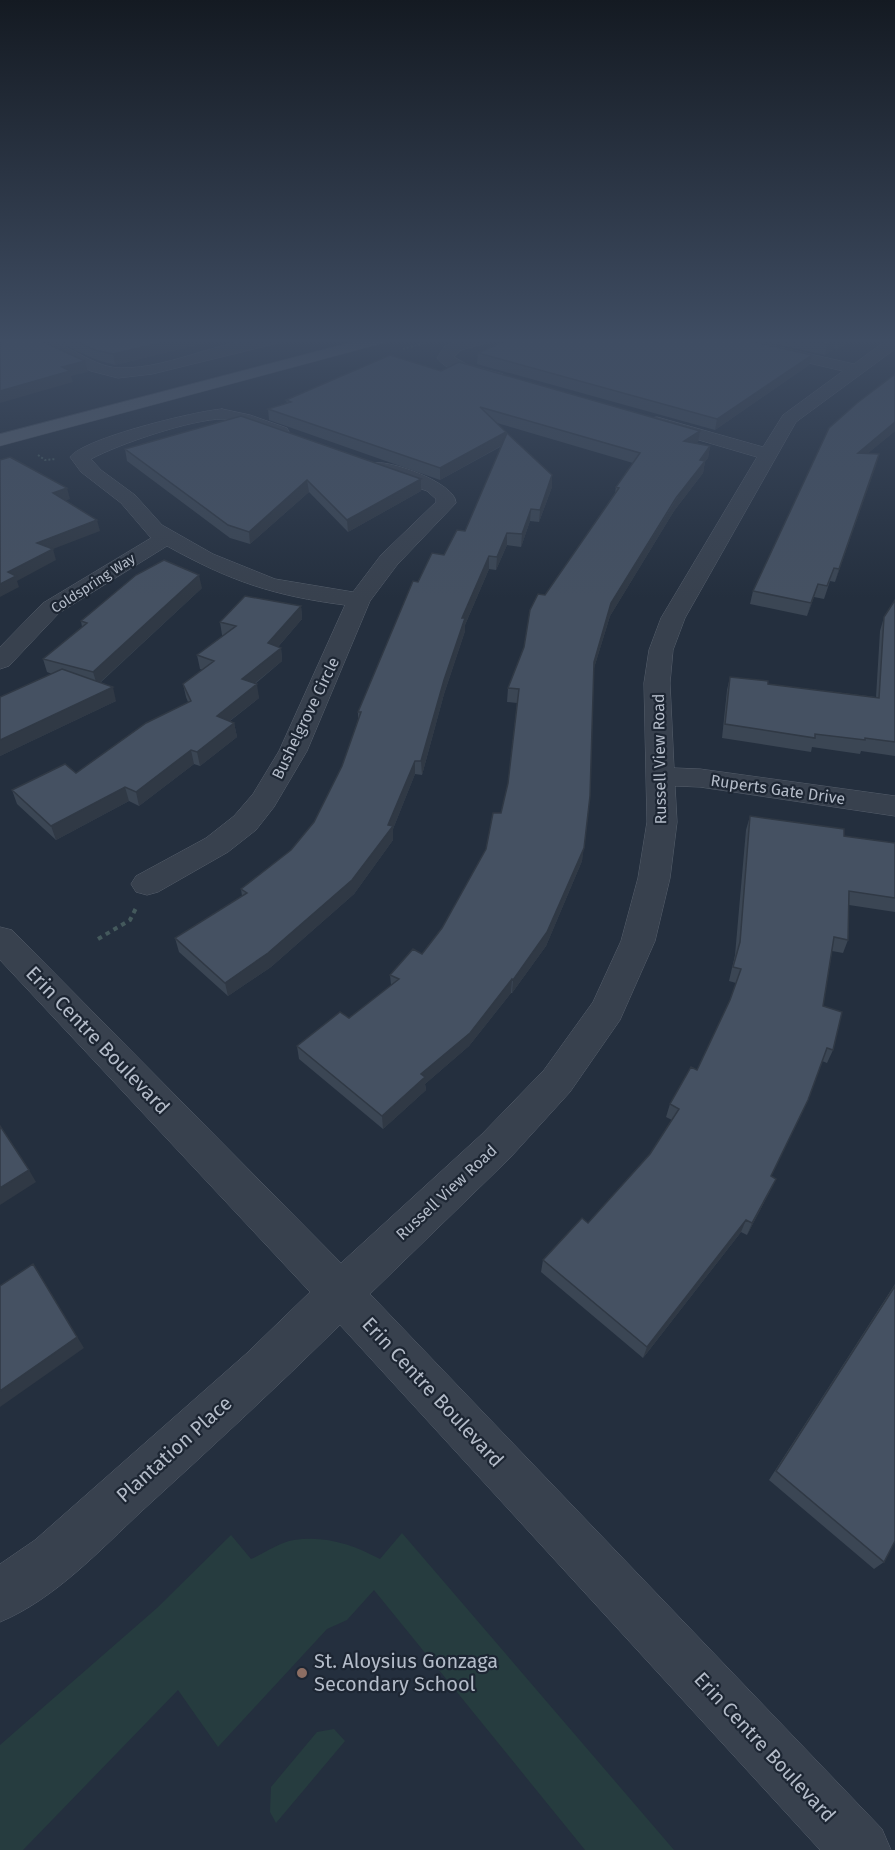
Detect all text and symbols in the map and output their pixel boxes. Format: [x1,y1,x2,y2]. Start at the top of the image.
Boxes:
street label: Coldspring Way [48,550,139,617]
street label: Bushelgrove Circle [268,654,343,782]
street label: Russell View Road [649,693,670,825]
street label: Ruperts Gate Drive [709,771,846,808]
street label: Erin Centre Boulevard [21,961,175,1119]
street label: Russell View Road [392,1141,501,1244]
street label: Erin Centre Boulevard [357,1312,509,1472]
street label: Plantation Place [111,1391,237,1507]
place label: St. Aloysius Gonzaga Secondary School [314,1649,498,1696]
marker: St. Aloysius Gonzaga Secondary School [295,1666,309,1680]
street label: Erin Centre Boulevard [689,1667,841,1827]

